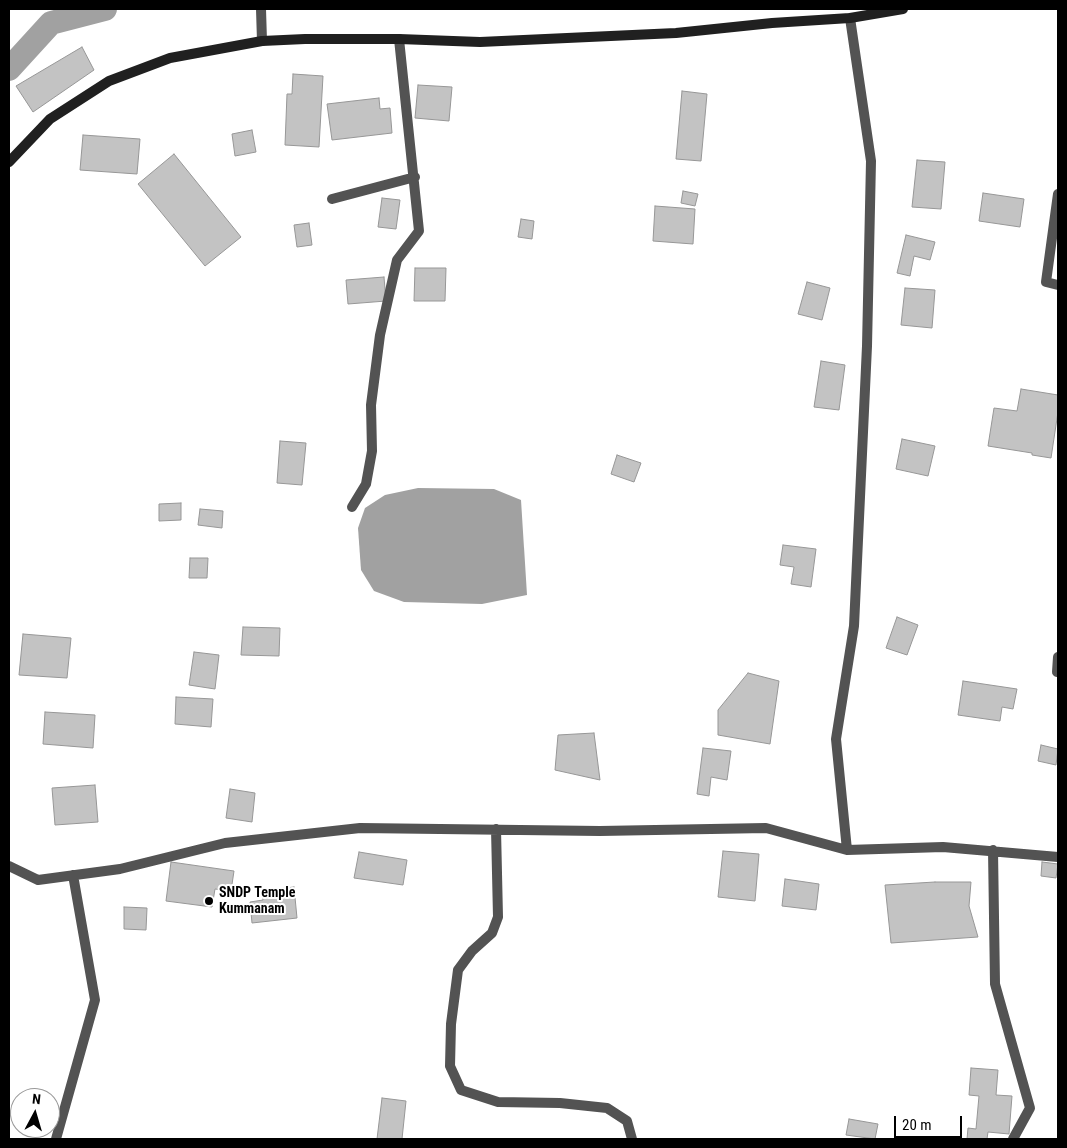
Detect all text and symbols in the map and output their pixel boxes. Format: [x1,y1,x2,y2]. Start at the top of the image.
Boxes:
place label: SNDP Temple Kummanam [219,885,295,918]
marker: SNDP Temple Kummanam [203,895,215,907]
north arrow [10,1088,60,1138]
text: N [31,1091,42,1107]
scale bar [897,1106,964,1138]
text: 20 m [902,1116,932,1134]

